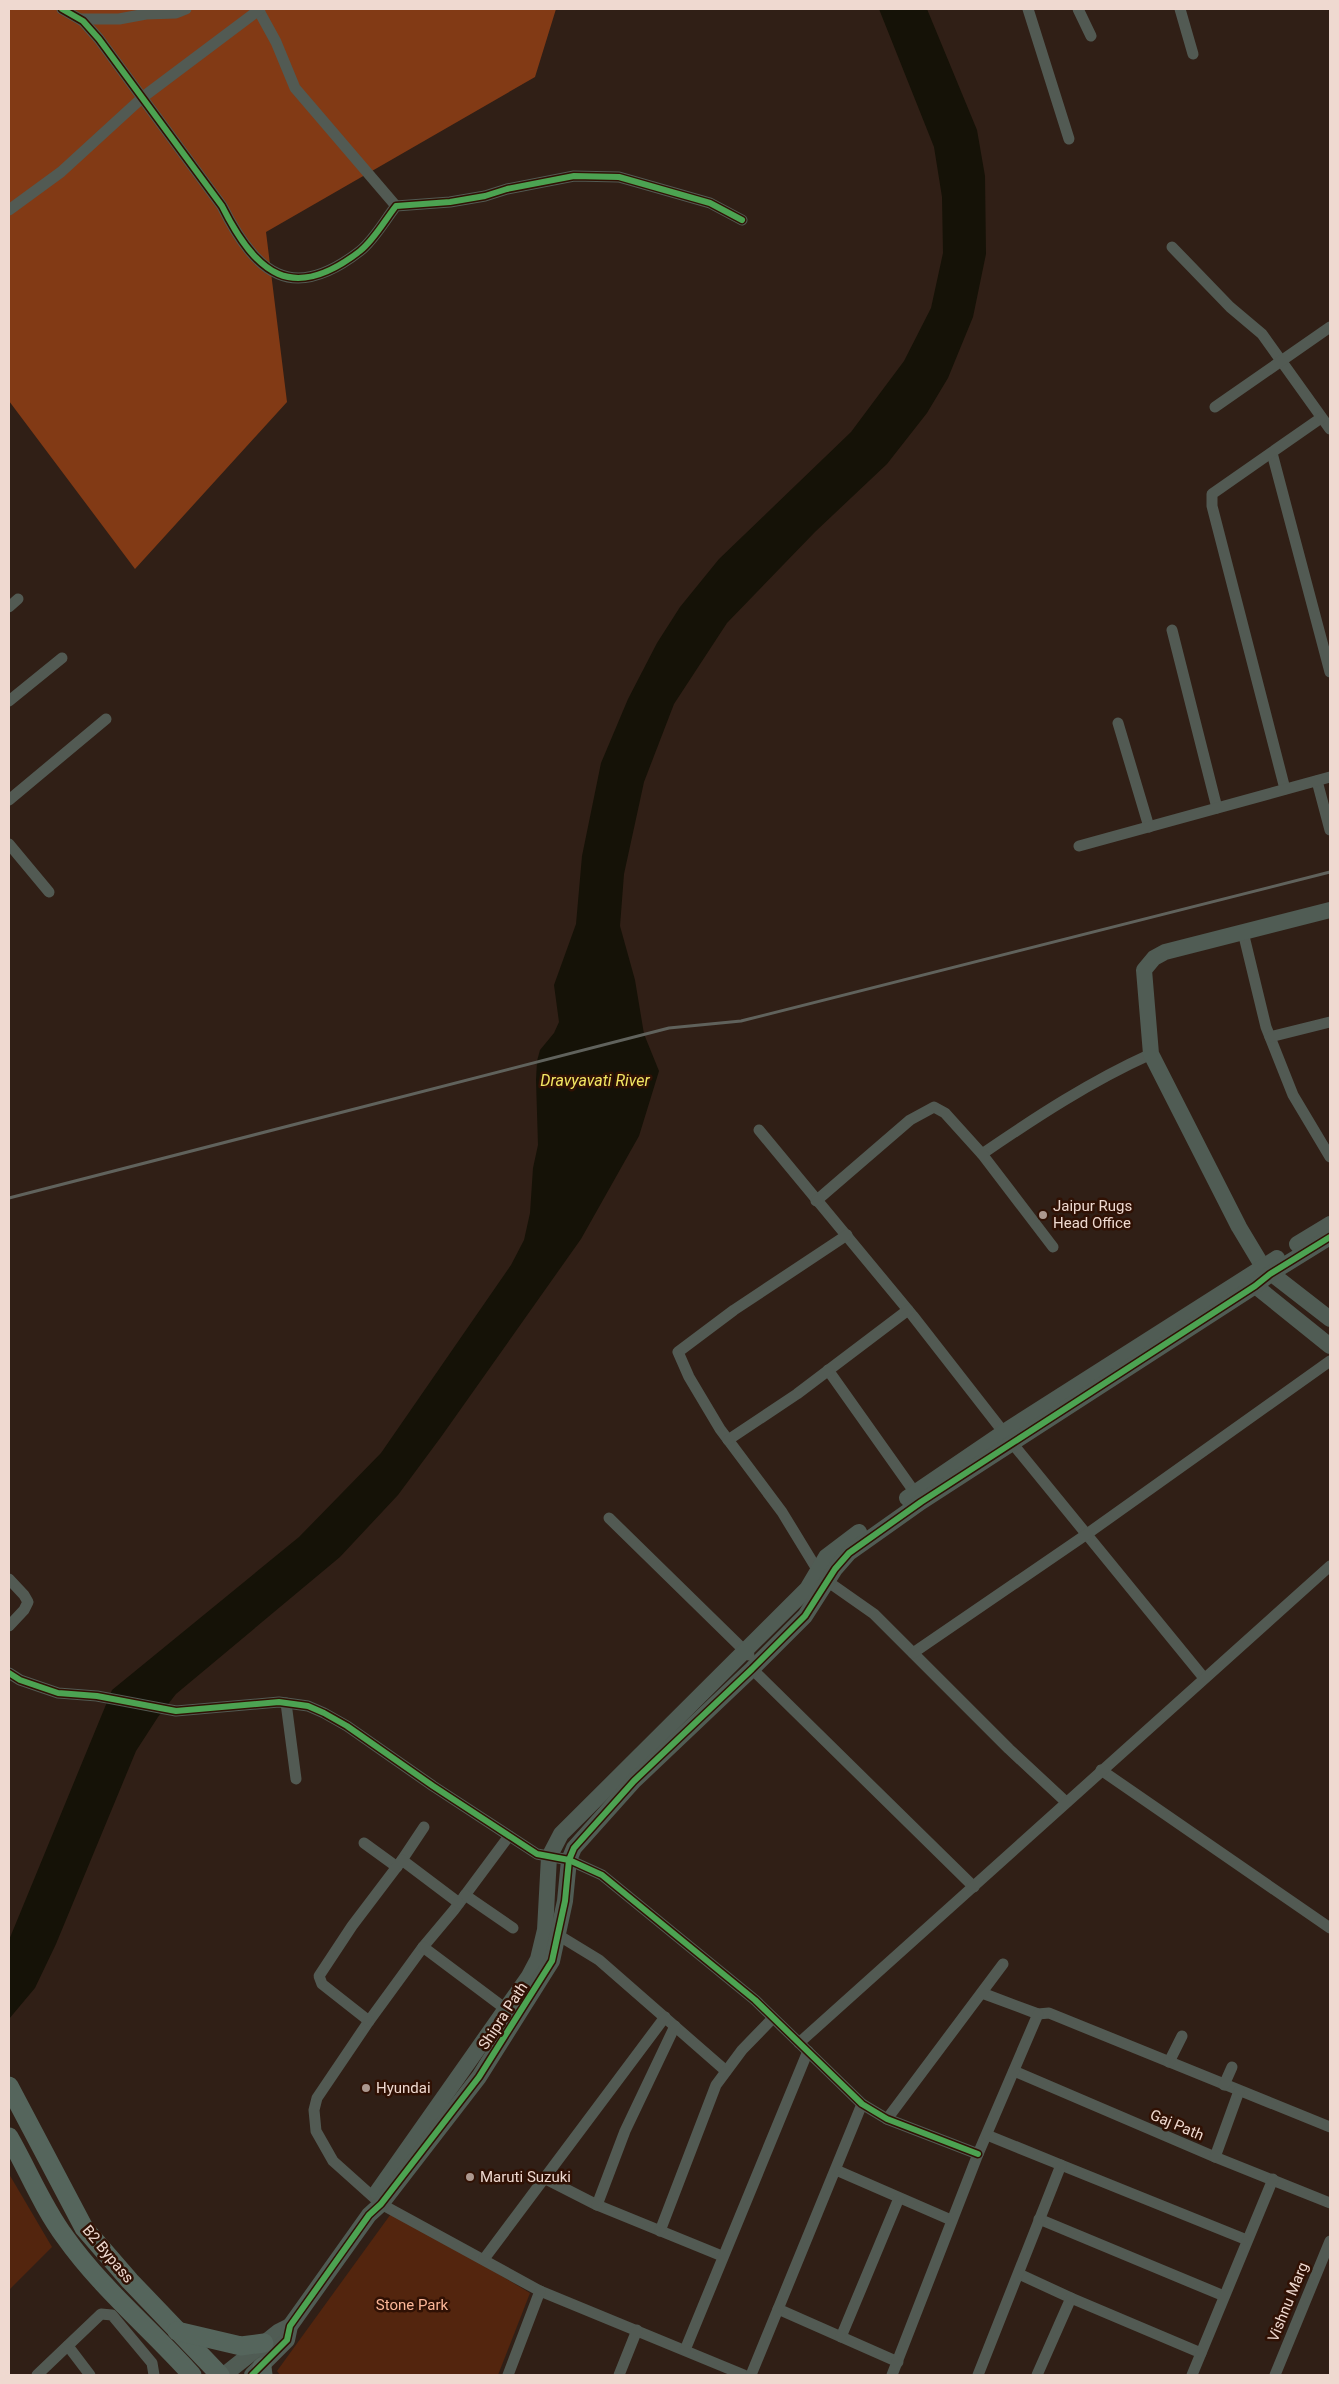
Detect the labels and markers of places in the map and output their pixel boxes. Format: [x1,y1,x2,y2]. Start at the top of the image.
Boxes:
place label: Jaipur Rugs Head Office [1053,1197,1132,1232]
marker: Jaipur Rugs Head Office [1037,1209,1049,1221]
place label: Hyundai [376,2079,431,2097]
marker: Hyundai [360,2082,372,2094]
place label: Maruti Suzuki [480,2168,571,2186]
marker: Maruti Suzuki [464,2171,476,2183]

